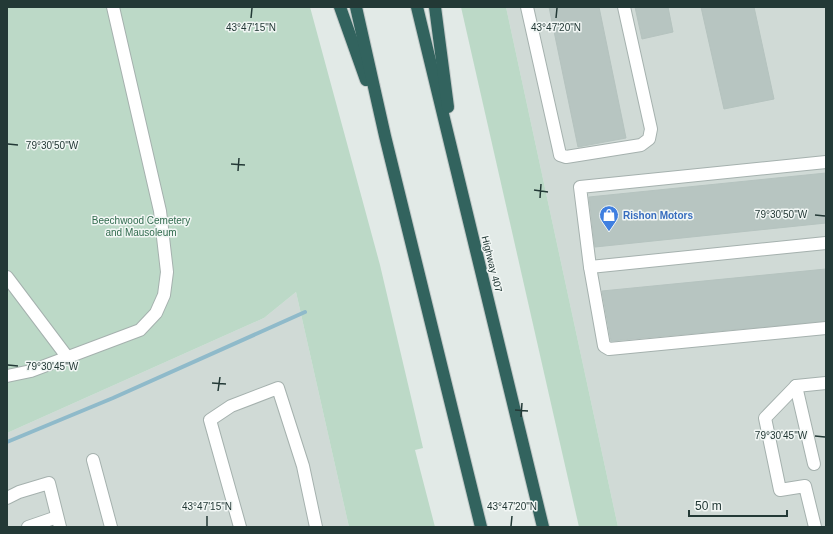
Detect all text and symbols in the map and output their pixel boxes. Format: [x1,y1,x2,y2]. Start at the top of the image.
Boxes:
text: 43°47'15"N [226,22,276,33]
text: 43°47'20"N [531,22,581,33]
text: 79°30'50"W [26,140,79,151]
shop icon: Rishon Motors [598,204,620,232]
text: 79°30'50"W [755,209,808,220]
place label: Rishon Motors [623,210,693,221]
park label: Beechwood Cemetery and Mausoleum [92,215,190,238]
street label: Highway 407 [480,235,504,294]
text: 79°30'45"W [26,361,79,372]
text: 79°30'45"W [755,430,808,441]
scale bar [689,492,787,518]
text: 50 m [695,499,722,513]
text: 43°47'15"N [182,501,232,512]
text: 43°47'20"N [487,501,537,512]

